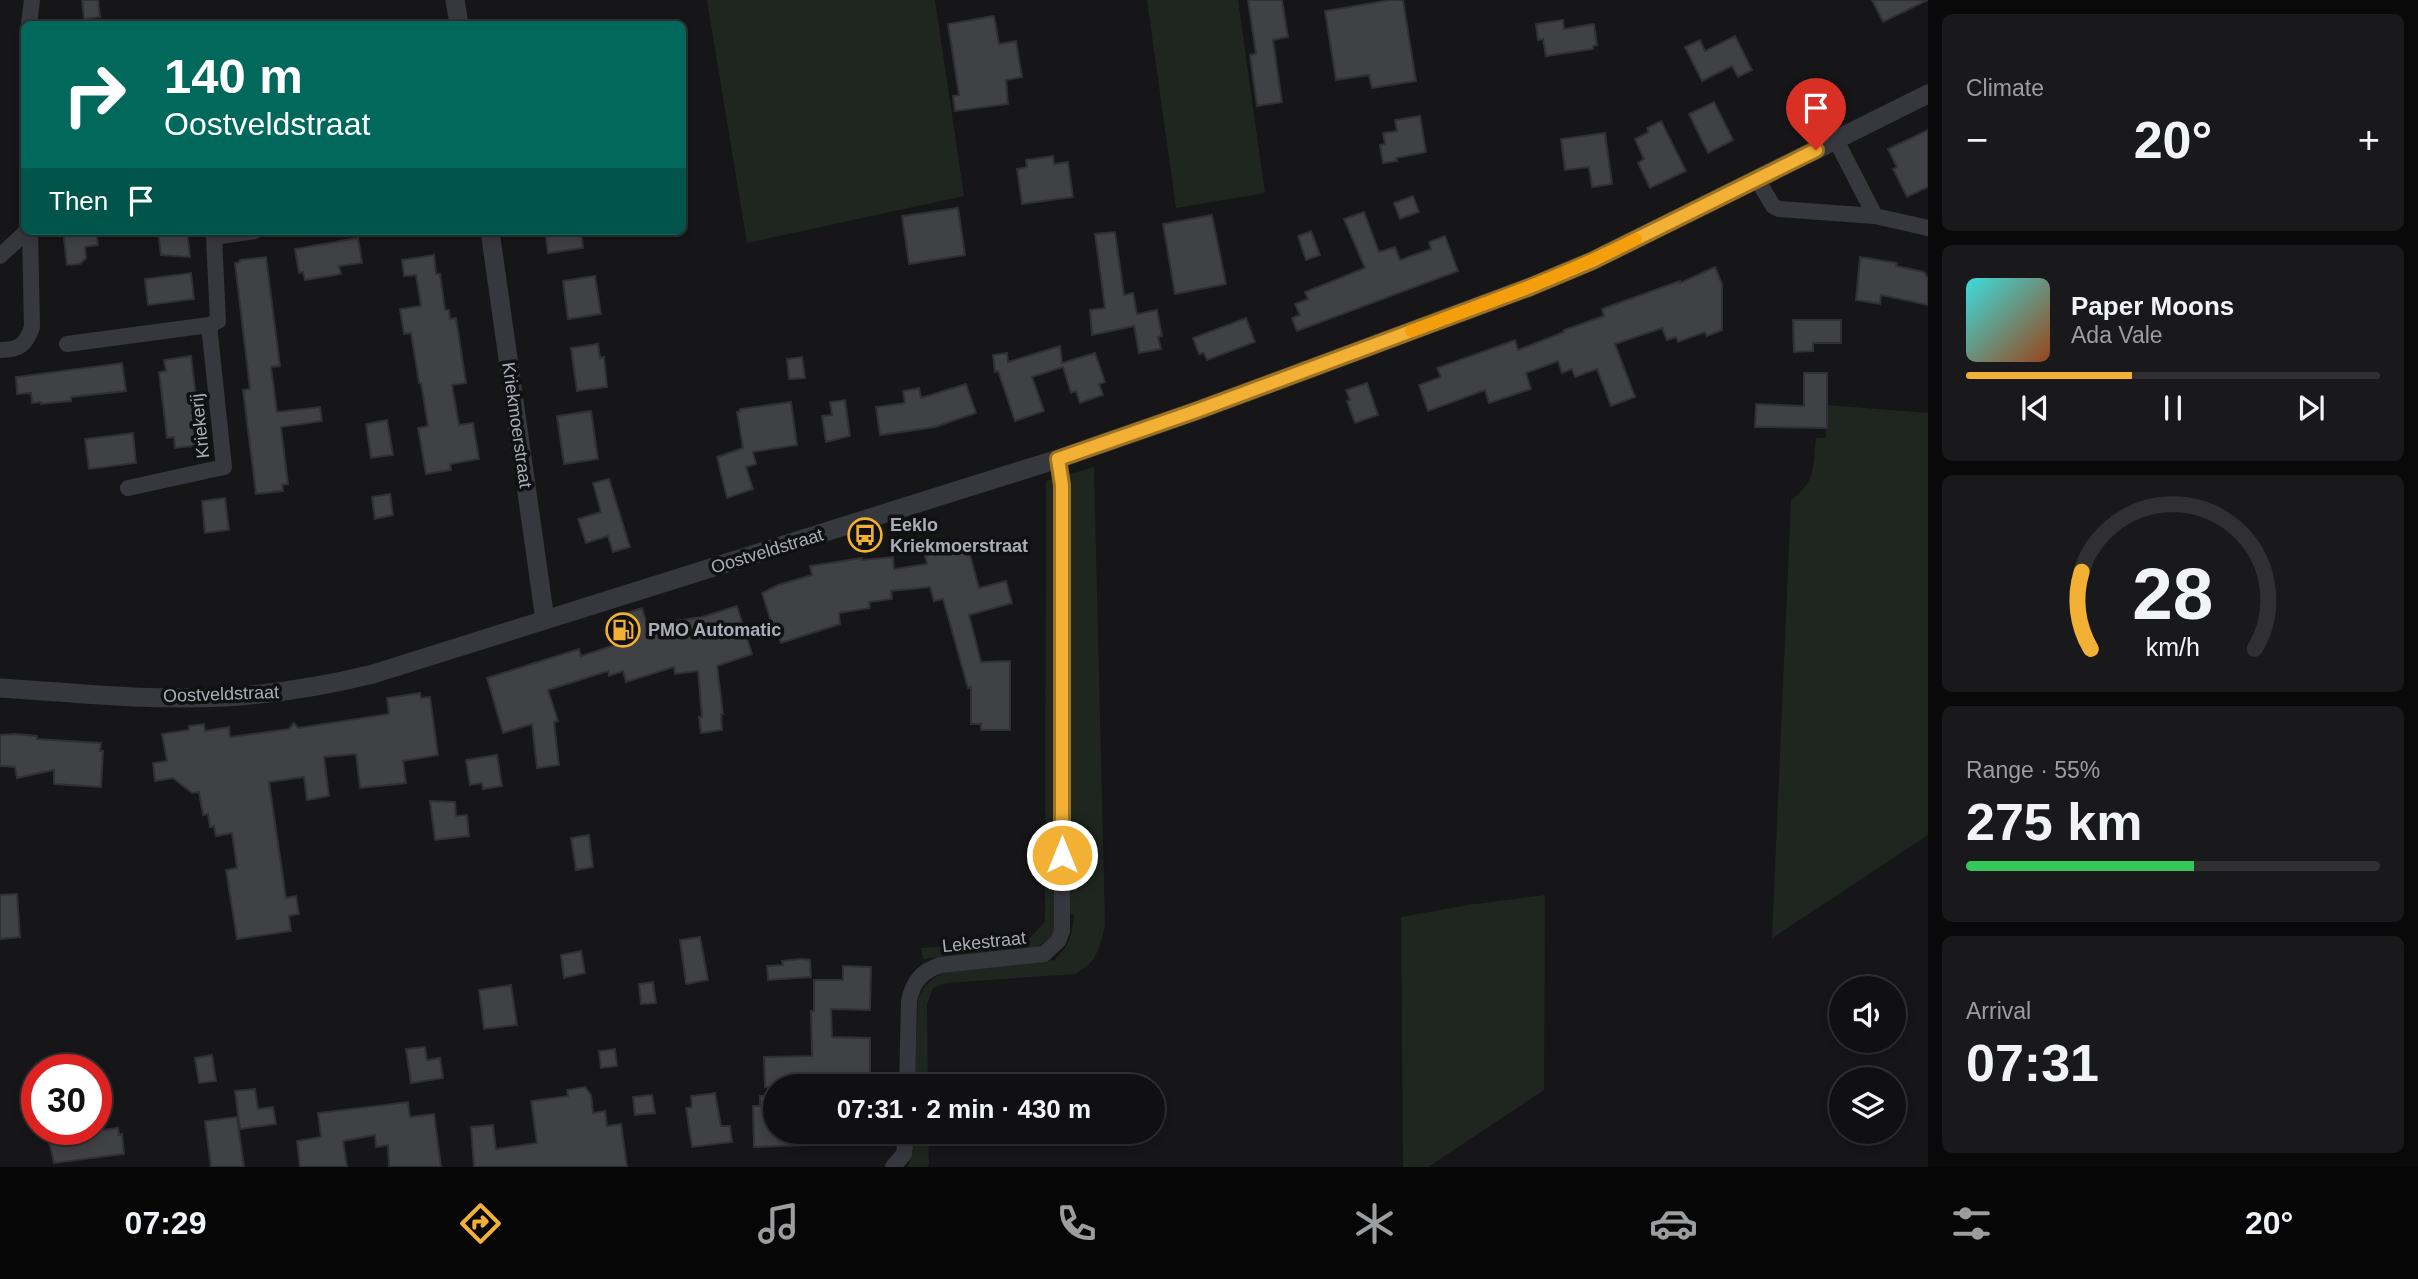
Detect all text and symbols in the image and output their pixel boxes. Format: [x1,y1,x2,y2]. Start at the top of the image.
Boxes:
icon: right [49,49,140,140]
text: 140 m [164,49,303,103]
text: Climate [1966,75,2044,101]
pin [1786,78,1846,150]
icon: arrive [1797,89,1835,127]
text: Oostveldstraat [164,106,370,142]
text: 20° [2134,111,2212,169]
text: − [1966,119,1988,161]
text: + [2358,119,2380,161]
icon: arrive [122,182,160,220]
text: Then [49,186,108,216]
text: Paper Moons [2071,291,2234,321]
text: Ada Vale [2071,322,2163,348]
street label: Kriekmoerstraat [498,361,536,489]
icon: previous [2016,389,2054,427]
icon: pause [2154,389,2192,427]
icon: next [2292,389,2330,427]
street label: Kriekerij [187,393,213,459]
place label: Eeklo Kriekmoerstraat [890,515,1028,556]
bus stop icon: Eeklo Kriekmoerstraat [846,516,884,554]
street label: Oostveldstraat [709,524,825,578]
text: 28 [2133,554,2213,635]
fuel station icon: PMO Automatic [604,611,642,649]
place label: PMO Automatic [648,620,781,640]
text: km/h [2146,633,2200,661]
street label: Oostveldstraat [163,682,279,706]
text: Range · 55% [1966,757,2100,783]
text: 275 km [1966,793,2142,851]
position arrow [1025,818,1099,892]
street label: Lekestraat [941,928,1027,956]
map controls [1829,976,1906,1144]
button: sound [1829,976,1906,1053]
text: Arrival [1966,998,2031,1024]
text: 07:31 [1966,1034,2099,1092]
speed limit sign: 30 [21,1054,112,1145]
button: layers [1829,1067,1906,1144]
text: 07:31 · 2 min · 430 m [837,1094,1091,1124]
icon: directions [456,1199,505,1248]
icon: music [754,1199,803,1248]
icon: phone [1052,1199,1101,1248]
icon: climate [1350,1199,1399,1248]
icon: car [1649,1199,1698,1248]
icon: filters [1947,1199,1996,1248]
text: 07:29 [125,1205,206,1241]
text: 20° [2245,1205,2293,1241]

